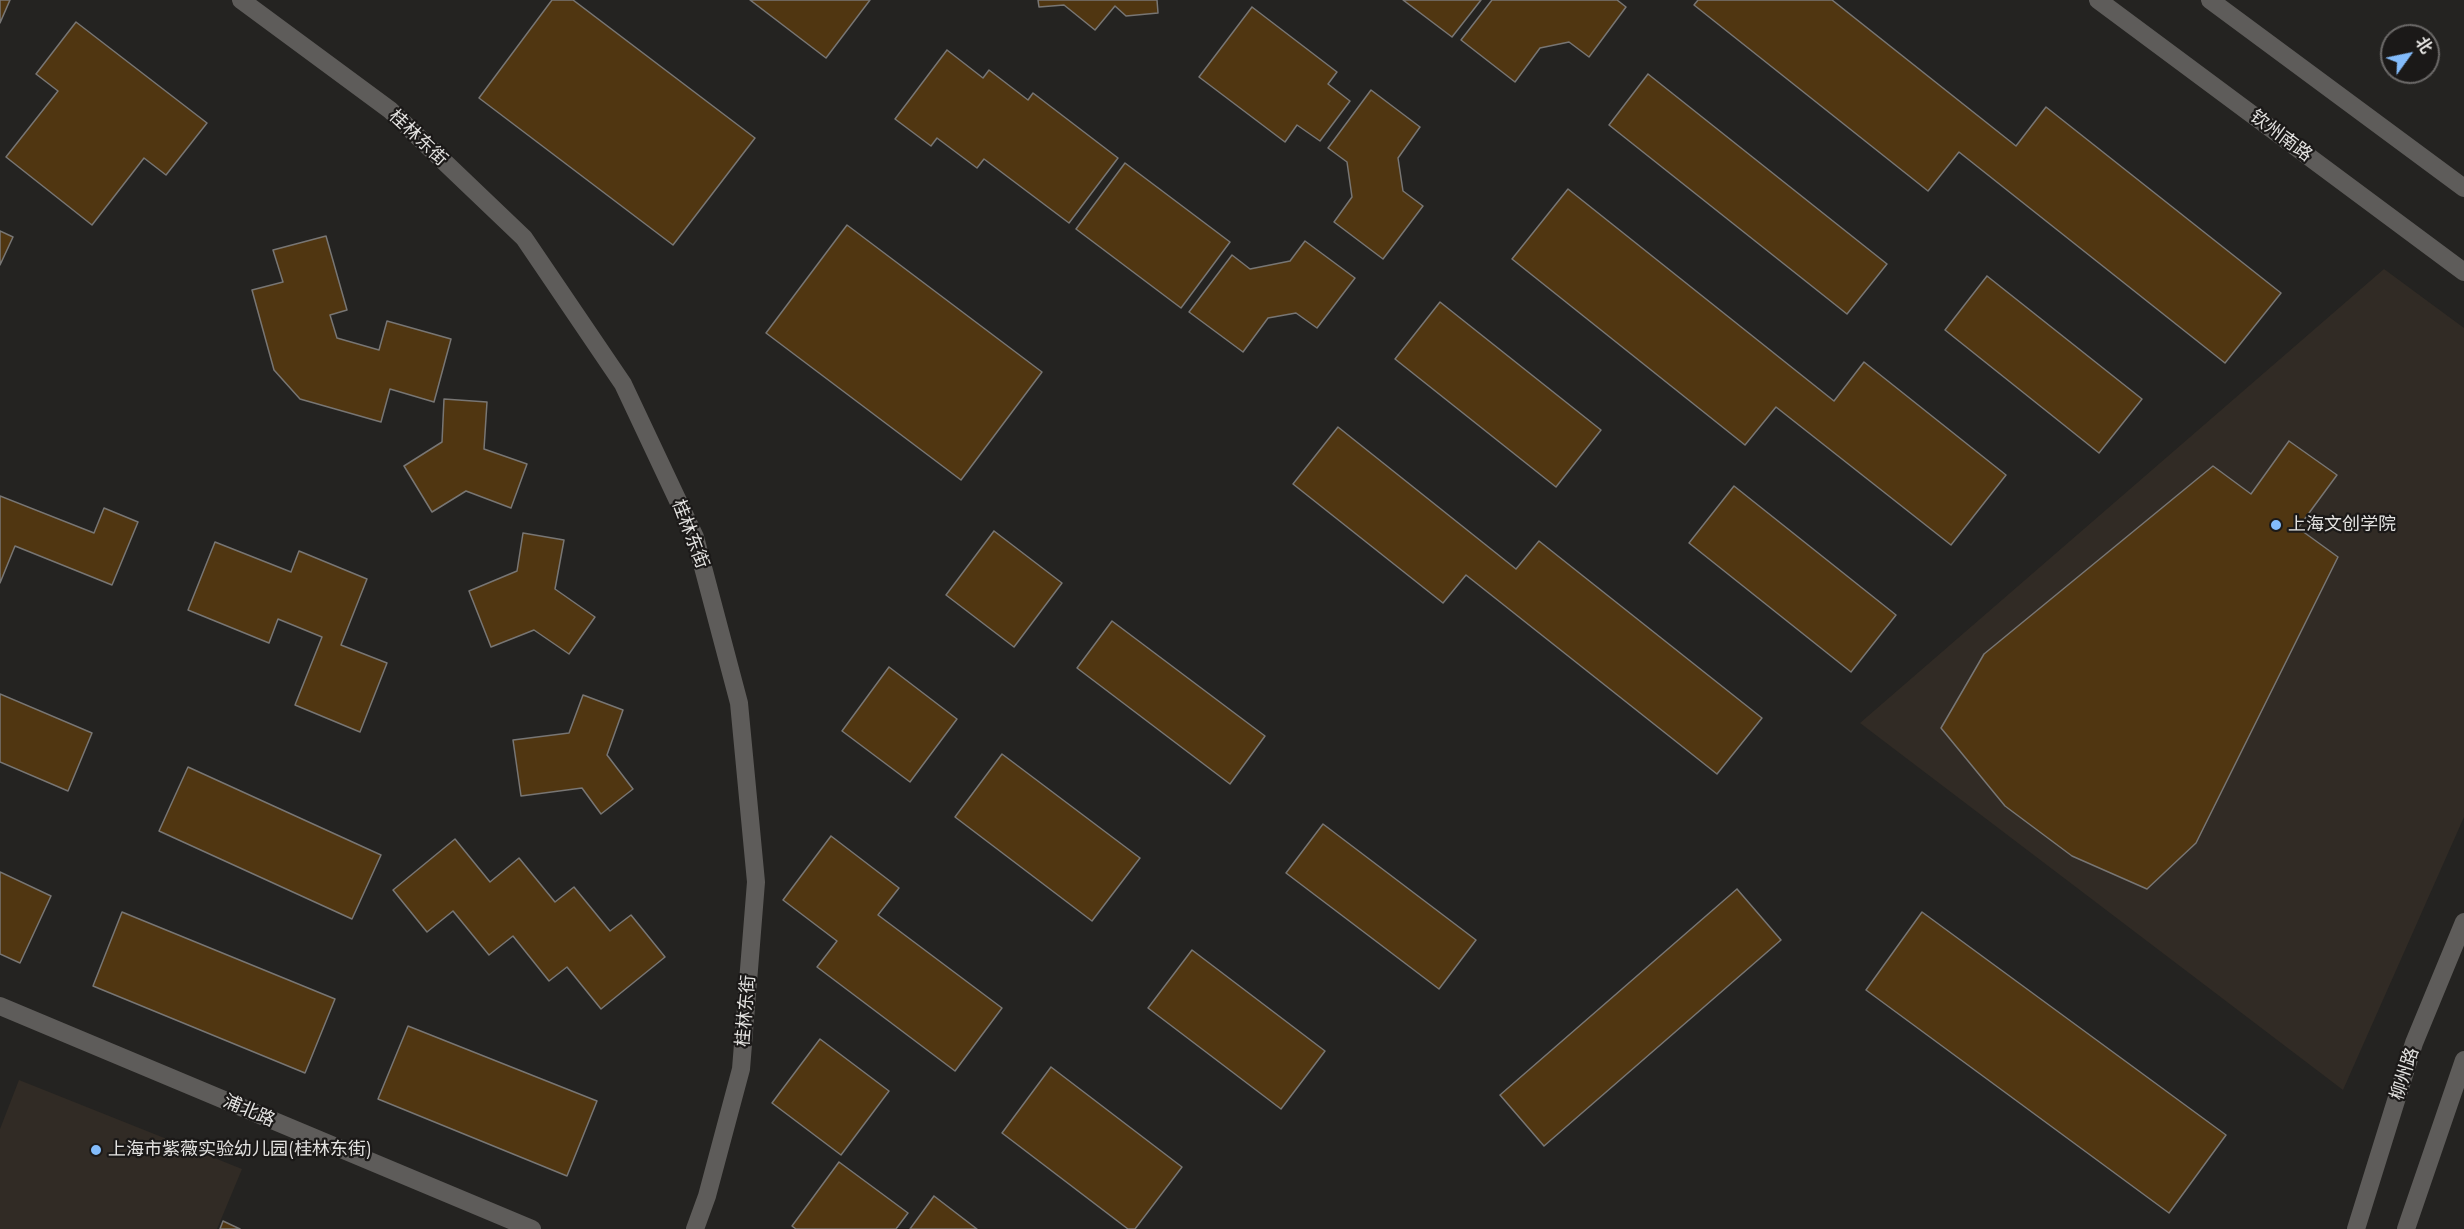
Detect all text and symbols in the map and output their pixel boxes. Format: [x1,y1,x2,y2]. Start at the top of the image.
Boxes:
north arrow [2380,24,2440,84]
text: 北 [2412,33,2436,57]
street label: 桂林东街 [384,106,452,170]
street label: 钦州南路 [2246,106,2316,166]
street label: 桂林东街 [667,497,713,571]
place label: 上海文创学院 [2288,514,2396,536]
marker: 上海文创学院 [2269,518,2283,532]
street label: 桂林东街 [732,974,760,1048]
street label: 柳州路 [2386,1045,2424,1103]
street label: 浦北路 [220,1091,278,1131]
place label: 上海市紫薇实验幼儿园(桂林东街) [108,1139,372,1161]
marker: 上海市紫薇实验幼儿园(桂林东街) [89,1143,103,1157]

